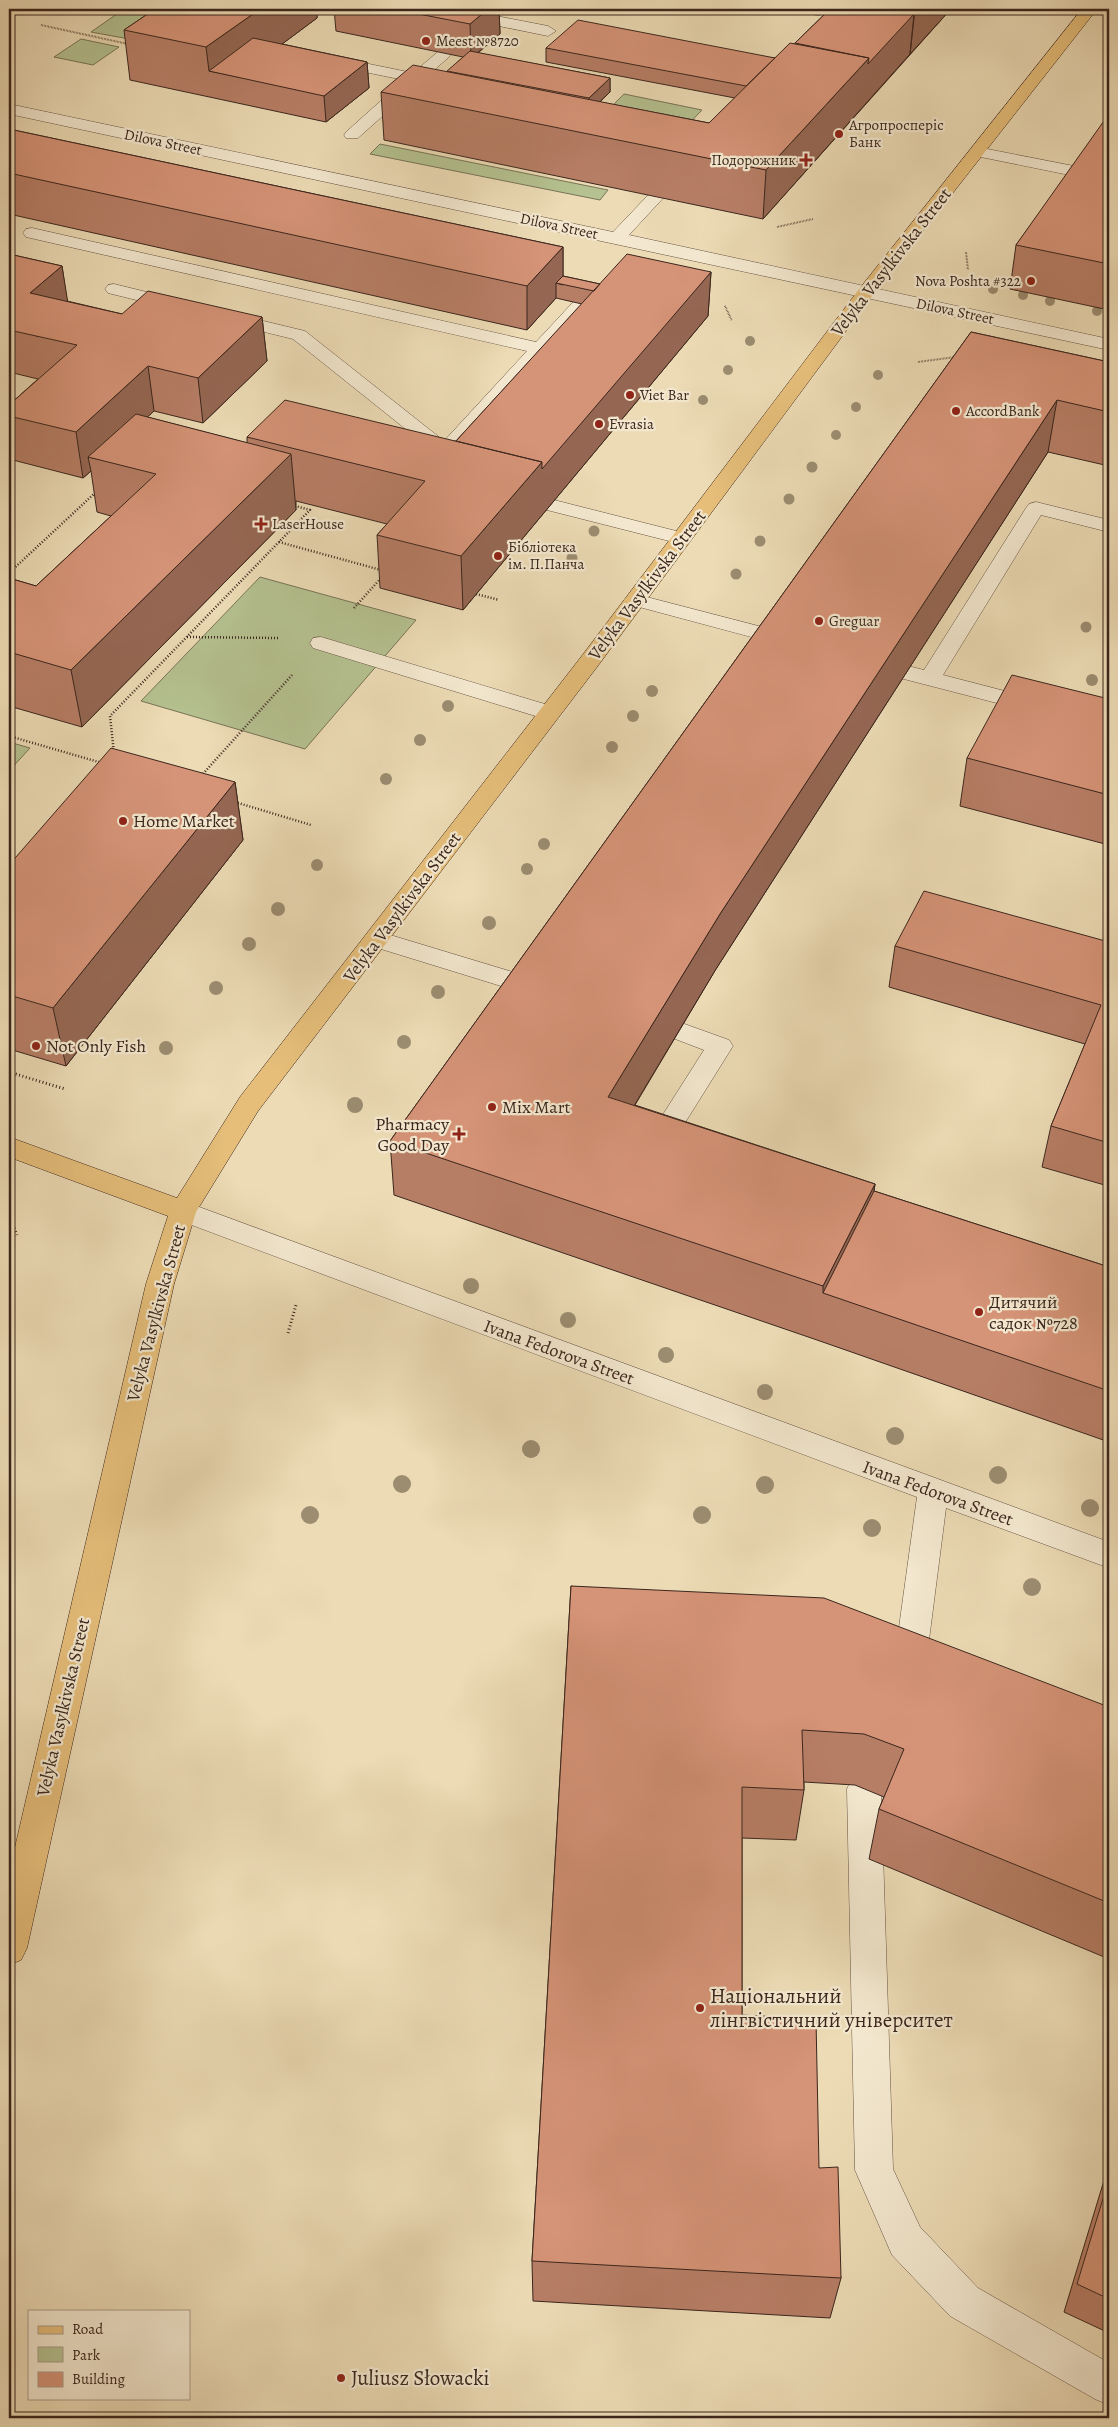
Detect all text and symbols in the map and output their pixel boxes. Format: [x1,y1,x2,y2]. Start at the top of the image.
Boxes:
place label: Meest №8720 [436,31,519,51]
marker: Meest №8720 [420,35,432,47]
place label: Агропросперіс Банк [848,115,944,152]
street label: Dilova Street [122,124,204,160]
marker: Агропросперіс Банк [833,128,845,140]
place label: Подорожник [711,150,796,170]
marker: Подорожник [800,154,812,166]
street label: Velyka Vasylkivska Street [825,183,957,342]
street label: Dilova Street [518,208,600,244]
place label: Nova Poshta #322 [915,271,1021,291]
marker: Nova Poshta #322 [1025,275,1037,287]
street label: Dilova Street [914,293,996,329]
place label: Viet Bar [639,385,689,405]
marker: Viet Bar [624,389,636,401]
place label: AccordBank [965,401,1040,421]
marker: AccordBank [950,405,962,417]
place label: Evrasia [609,414,654,434]
marker: Evrasia [593,418,605,430]
street label: Velyka Vasylkivska Street [582,505,711,666]
place label: LaserHouse [272,514,344,534]
marker: LaserHouse [254,517,268,531]
place label: Бібліотека ім. П.Панча [508,537,584,574]
marker: Бібліотека ім. П.Панча [492,550,504,562]
place label: Greguar [829,611,879,631]
marker: Greguar [813,615,825,627]
place label: Home Market [133,809,235,833]
marker: Home Market [117,815,129,827]
street label: Velyka Vasylkivska Street [337,827,466,988]
place label: Not Only Fish [46,1034,147,1058]
marker: Not Only Fish [30,1040,42,1052]
place label: Mix Mart [502,1095,571,1119]
marker: Mix Mart [486,1101,498,1113]
place label: Pharmacy Good Day [375,1112,450,1157]
marker: Pharmacy Good Day [453,1128,465,1140]
street label: Velyka Vasylkivska Street [121,1222,191,1405]
place label: Дитячий садок №728 [989,1290,1078,1335]
marker: Дитячий садок №728 [973,1306,985,1318]
street label: Ivana Fedorova Street [481,1314,638,1390]
street label: Ivana Fedorova Street [860,1455,1017,1531]
street label: Velyka Vasylkivska Street [31,1615,95,1799]
place label: Національний лінгвістичний університет [710,1982,953,2034]
marker: Національний лінгвістичний університет [694,2002,706,2014]
legend [28,2310,190,2400]
text: Road [72,2319,104,2339]
text: Park [72,2345,101,2365]
place label: Juliusz Słowacki [351,2364,490,2392]
text: Building [72,2369,125,2389]
marker: Juliusz Słowacki [335,2372,347,2384]

